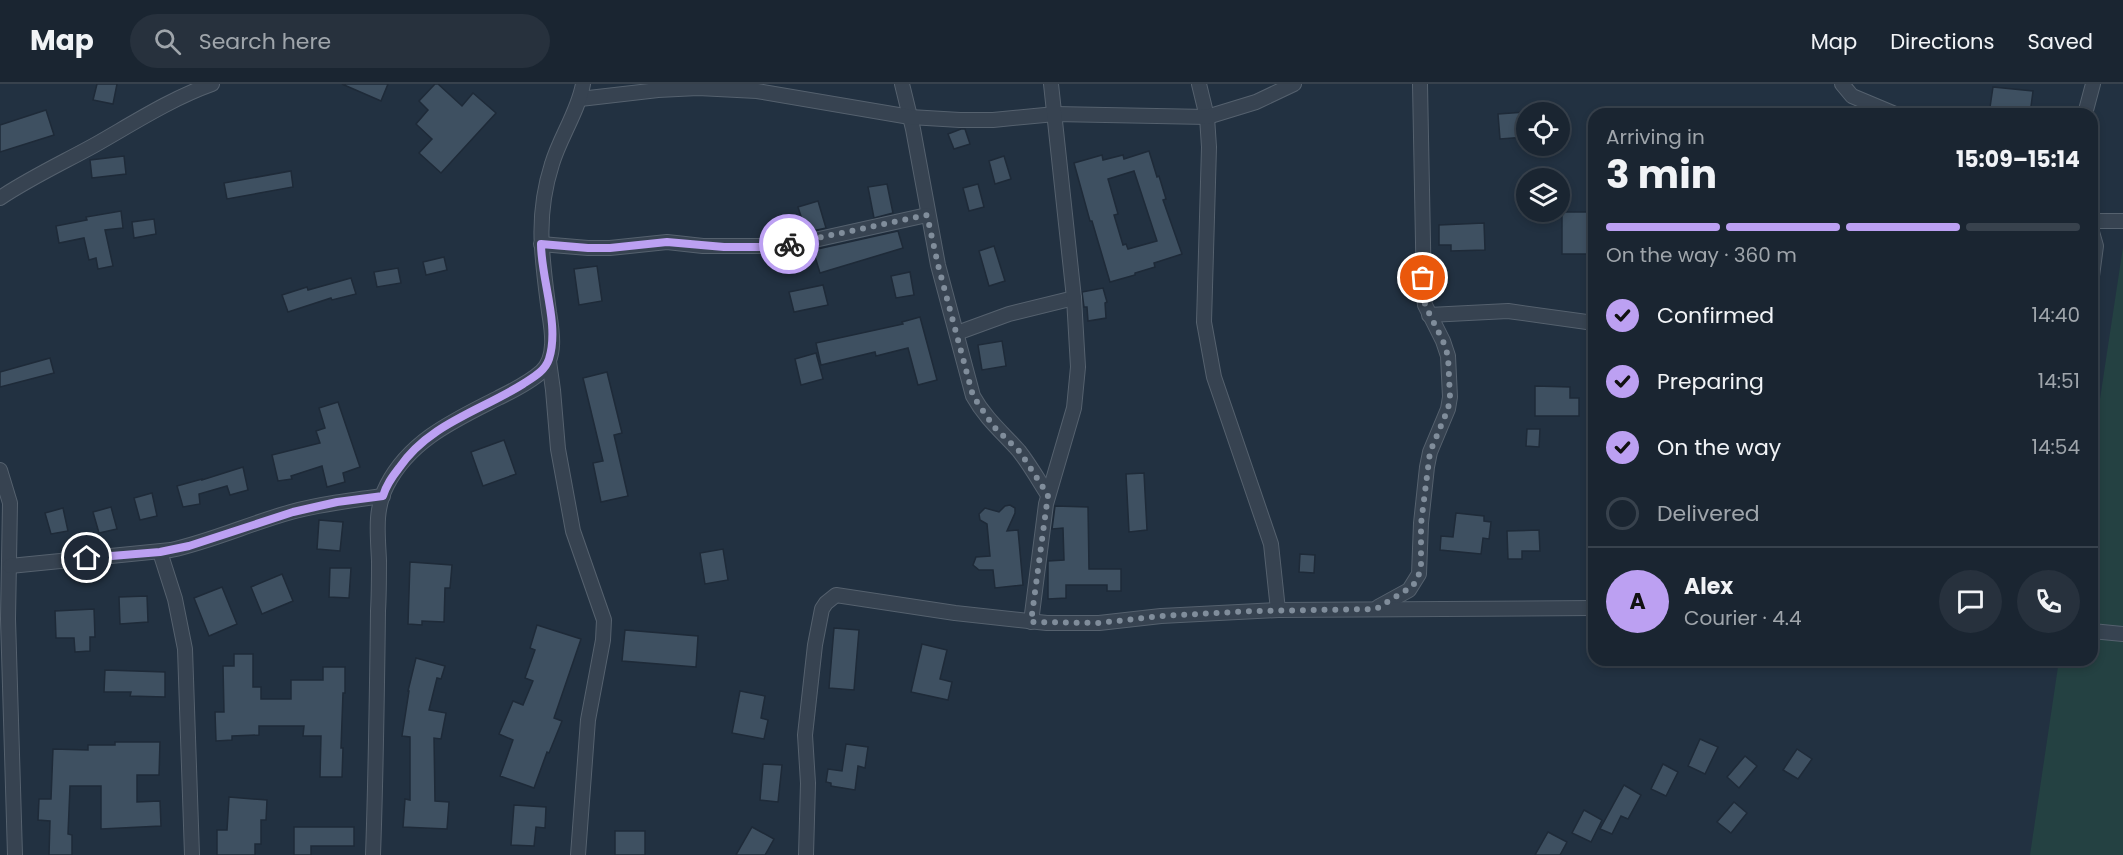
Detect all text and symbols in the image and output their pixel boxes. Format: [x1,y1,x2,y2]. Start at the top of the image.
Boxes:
search box [130,14,550,68]
text: Map [30,21,94,60]
icon: search [151,25,184,58]
text: Search here [199,26,331,57]
text: Map [1811,27,1857,56]
text: Directions [1890,27,1994,56]
text: Saved [2027,27,2093,56]
map controls [1516,102,1570,222]
button: locate [1516,102,1570,156]
text: Arriving in [1606,123,1705,151]
text: 15:09–15:14 [1956,144,2080,175]
text: 3 min [1606,147,1717,202]
button: layers [1516,168,1570,222]
courier [759,214,819,274]
icon: bike [773,228,806,261]
text: On the way · 360 m [1606,241,1797,269]
pin [1397,252,1448,303]
icon: bag [1406,261,1439,294]
icon: check [1606,299,1639,332]
text: Confirmed [1657,300,1774,331]
text: 14:40 [2032,301,2080,329]
icon: check [1606,365,1639,398]
text: Preparing [1657,366,1764,397]
text: 14:51 [2038,367,2080,395]
icon: check [1606,431,1639,464]
text: On the way [1657,432,1781,463]
text: 14:54 [2032,433,2080,461]
text: Delivered [1657,498,1760,529]
pin [61,532,112,583]
icon: home [70,541,103,574]
button: chat [1939,570,2002,633]
button: phone [2017,570,2080,633]
text: Alex [1684,571,1733,602]
text: A [1629,586,1646,617]
text: Courier · 4.4 [1684,604,1802,632]

